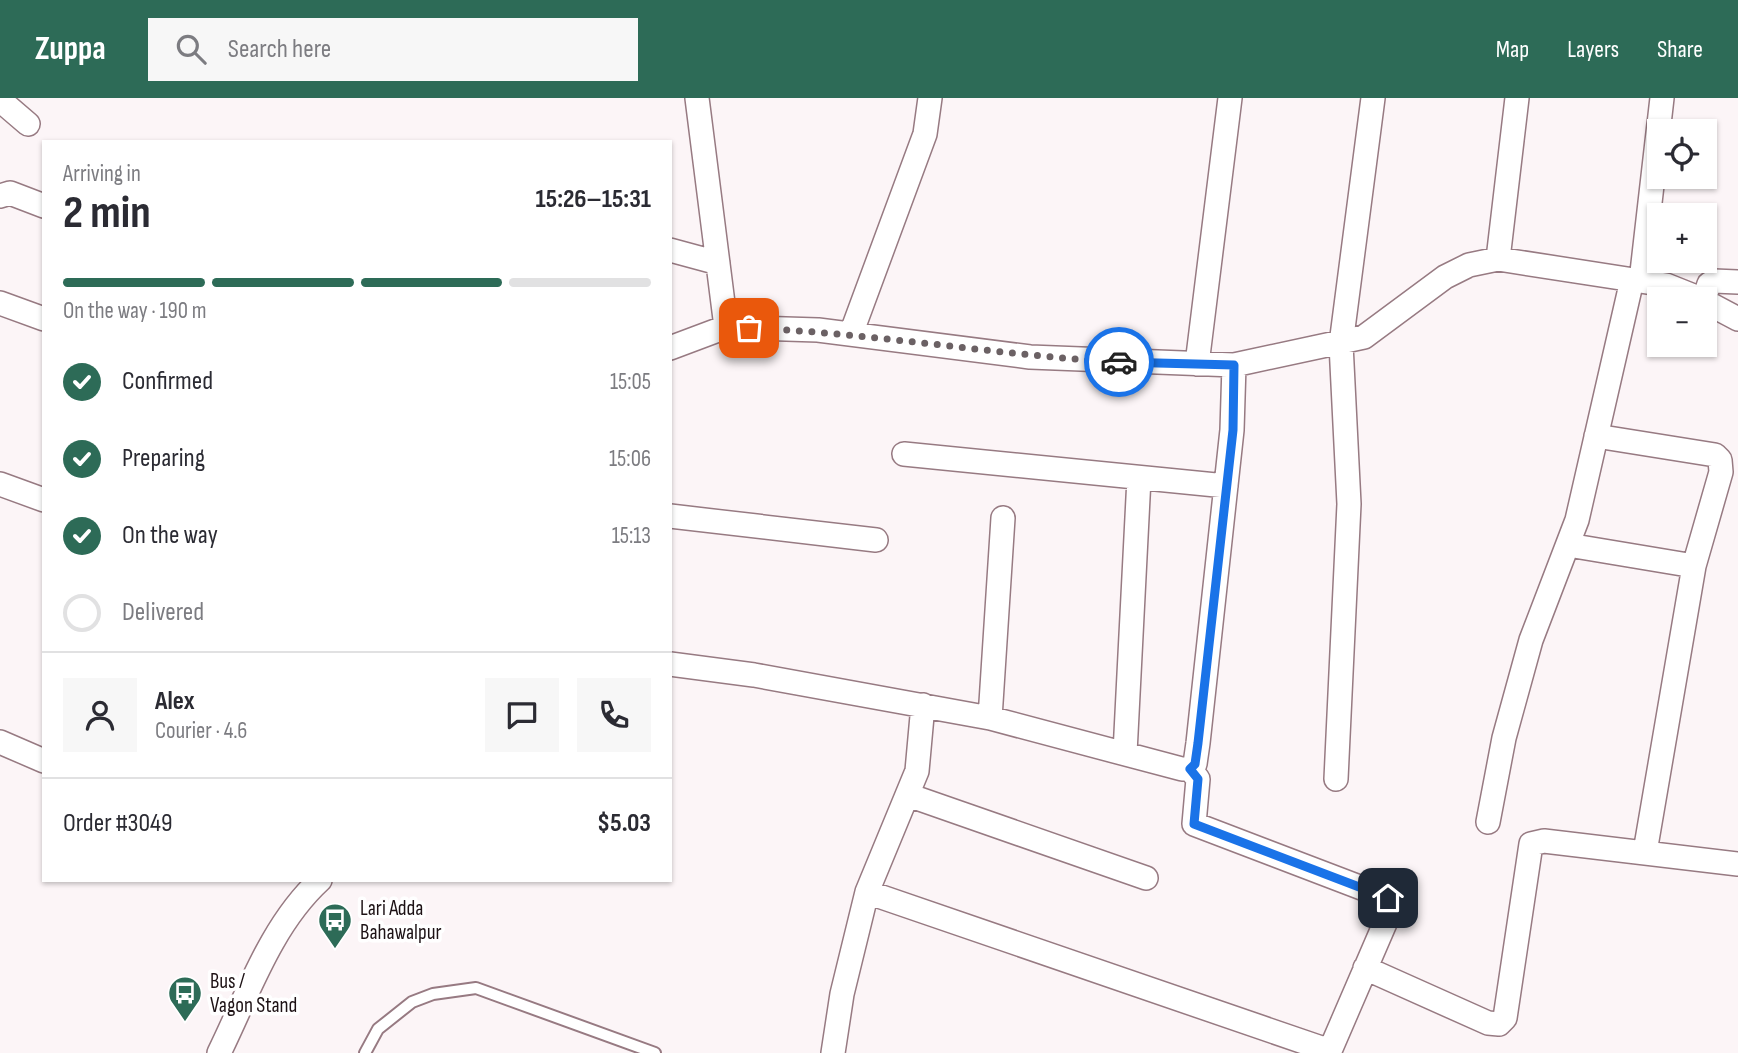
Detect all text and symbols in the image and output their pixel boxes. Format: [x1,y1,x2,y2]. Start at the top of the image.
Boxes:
search box [148,18,638,81]
text: Zuppa [35,29,106,69]
icon: search [172,30,210,68]
text: Search here [228,34,331,65]
text: Map [1496,35,1529,64]
text: Layers [1567,35,1619,64]
text: Share [1657,35,1703,64]
map controls [1647,119,1717,357]
button: locate [1647,119,1717,189]
text: Arriving in [63,160,141,188]
text: 15:26–15:31 [536,184,651,215]
text: 2 min [63,186,151,241]
button: + [1647,203,1717,273]
button: − [1647,287,1717,357]
text: On the way · 190 m [63,297,206,325]
pin [719,298,779,358]
icon: bag [730,309,768,347]
courier [1084,327,1154,397]
icon: car [1100,343,1138,381]
icon: check [63,363,101,401]
text: Confirmed [122,366,213,397]
text: 15:05 [610,368,651,396]
icon: check [63,440,101,478]
text: Preparing [122,443,205,474]
text: 15:06 [609,445,651,473]
icon: check [63,517,101,555]
text: On the way [122,520,218,551]
text: 15:13 [612,522,651,550]
text: Delivered [122,597,204,628]
button: person [63,678,137,752]
button: chat [485,678,559,752]
button: phone [577,678,651,752]
text: Alex [155,686,195,717]
text: Courier · 4.6 [155,717,247,745]
text: Order #3049 [63,808,173,839]
text: $5.03 [597,808,651,839]
pin [1358,868,1418,928]
icon: home [1369,879,1407,917]
place label: Lari Adda Bahawalpur [360,896,441,945]
bus stop icon: Lari Adda Bahawalpur [316,901,354,950]
place label: Bus / Vagon Stand [210,969,297,1018]
bus stop icon: Bus / Vagon Stand [166,974,204,1023]

